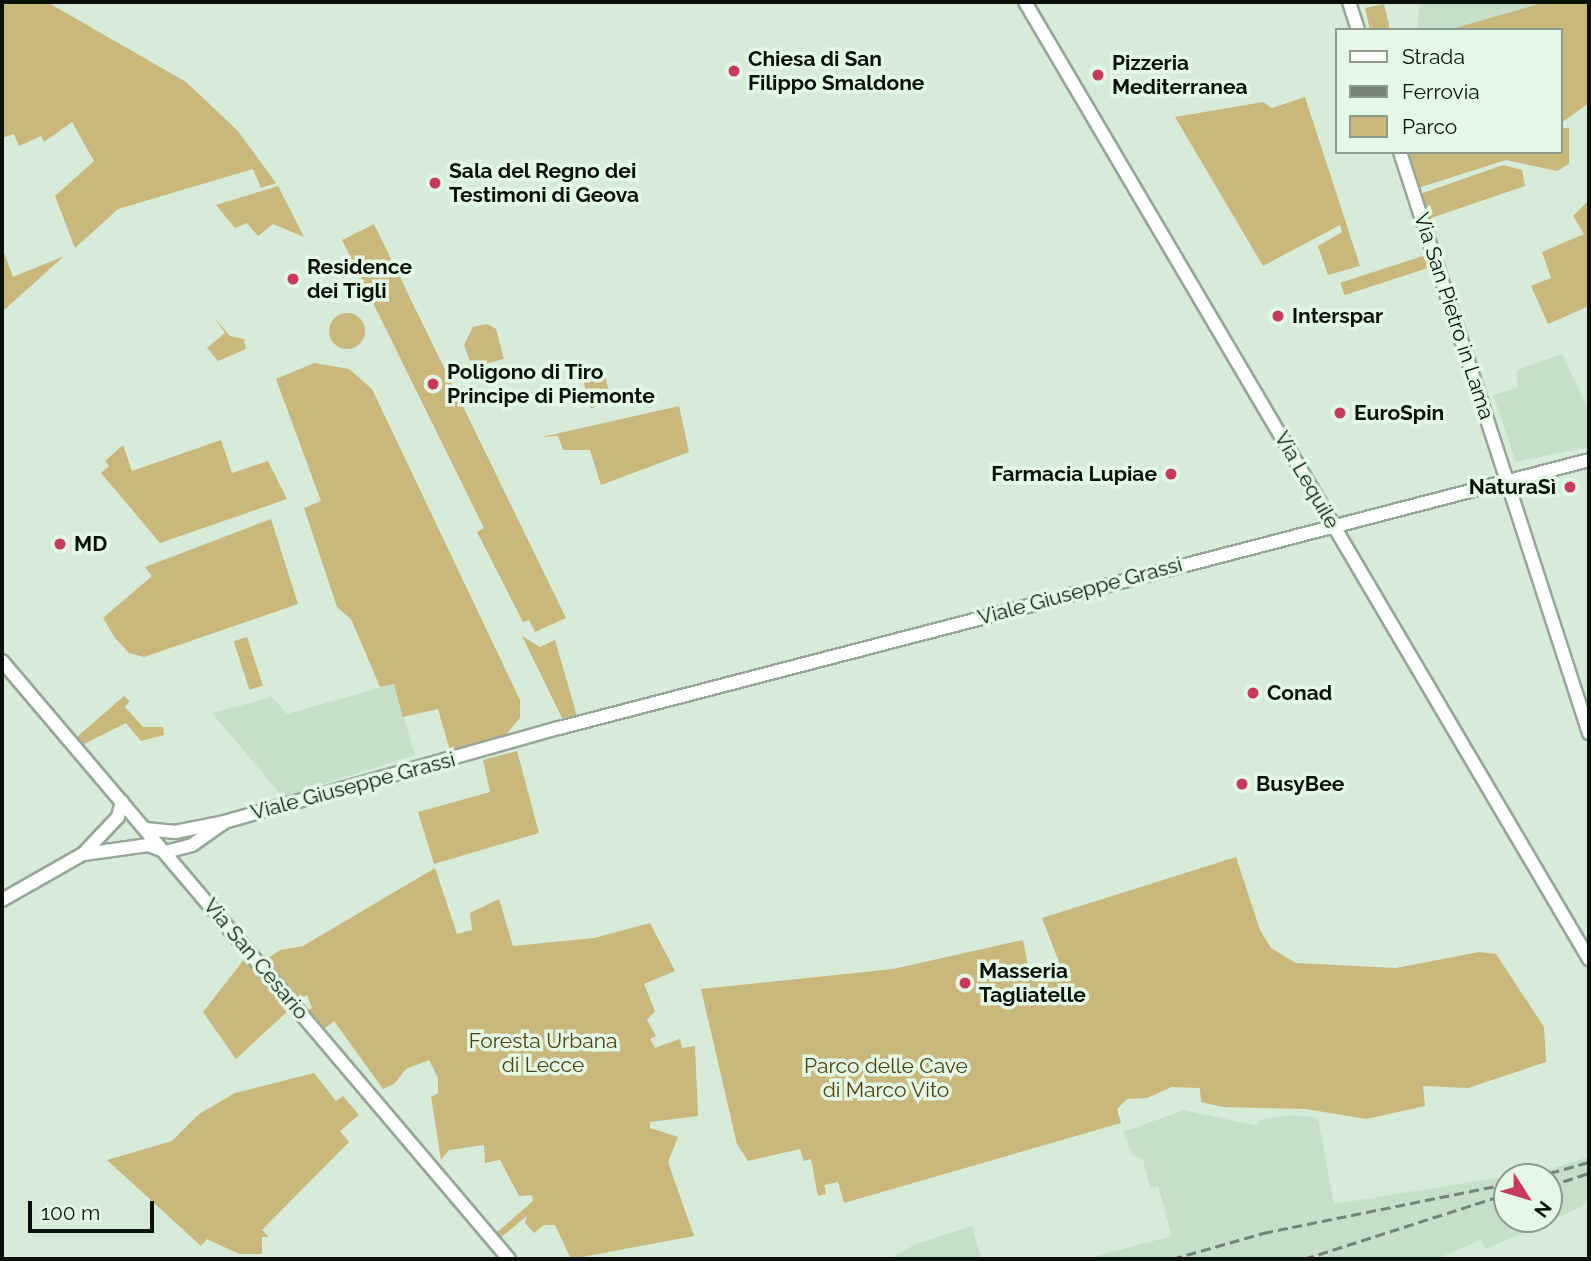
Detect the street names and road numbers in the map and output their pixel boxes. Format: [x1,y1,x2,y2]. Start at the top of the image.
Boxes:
street label: Via San Pietro in Lama [1409,209,1499,423]
street label: Via Lequile [1269,427,1345,533]
street label: Viale Giuseppe Grassi [975,552,1185,630]
street label: Viale Giuseppe Grassi [248,747,458,825]
street label: Via San Cesario [198,893,314,1025]

